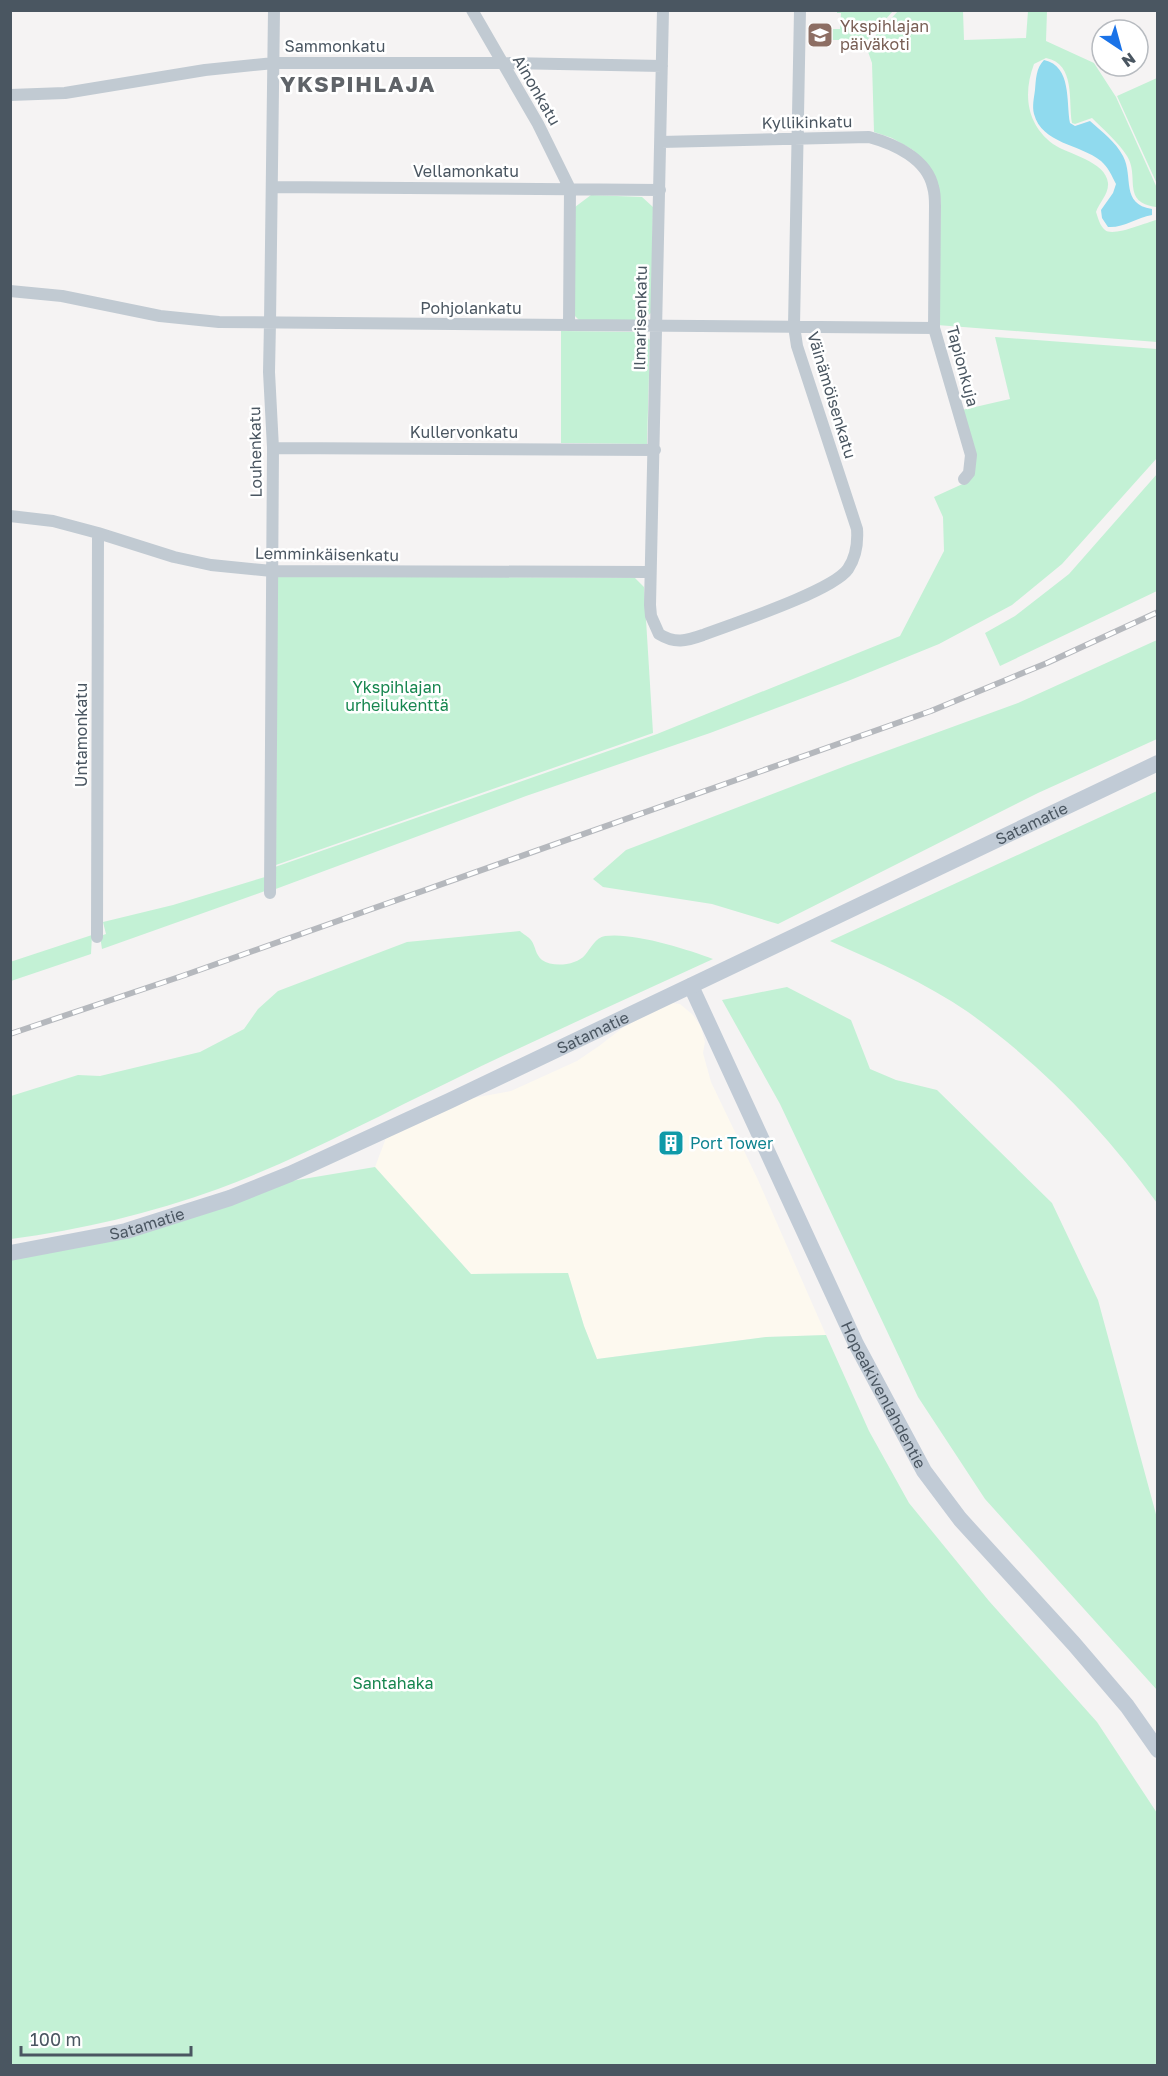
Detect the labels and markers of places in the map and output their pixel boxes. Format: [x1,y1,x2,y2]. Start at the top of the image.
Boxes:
place label: Ykspihlajan päiväkoti [840,16,929,54]
school or university icon: Ykspihlajan päiväkoti [805,20,835,50]
building icon: Port Tower [656,1128,686,1158]
place label: Port Tower [690,1133,773,1153]

